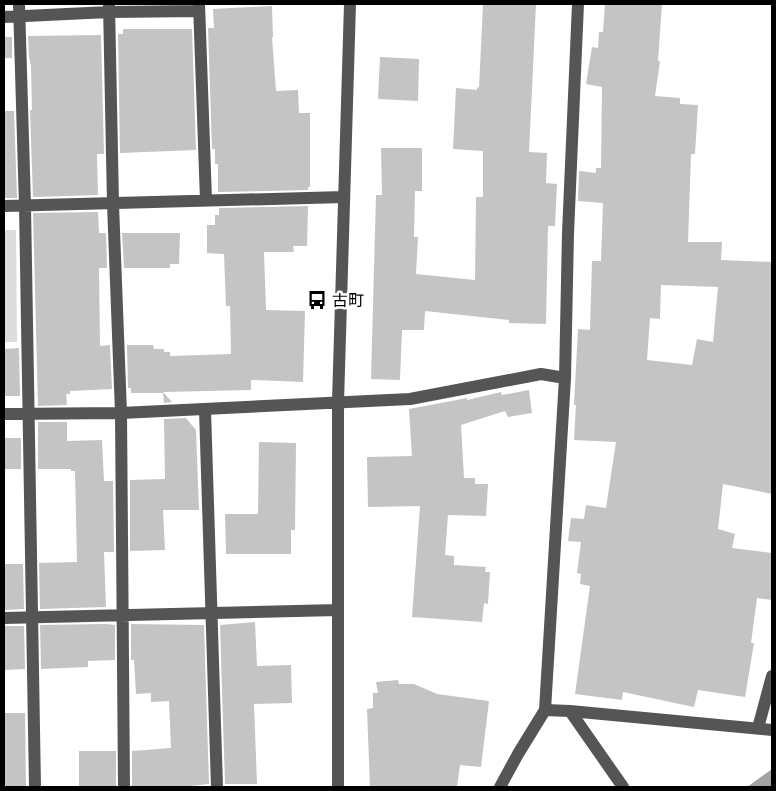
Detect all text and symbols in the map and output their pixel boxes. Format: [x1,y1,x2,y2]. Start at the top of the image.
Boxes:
bus stop icon: 古町 [306,289,328,311]
place label: 古町 [332,289,364,311]

